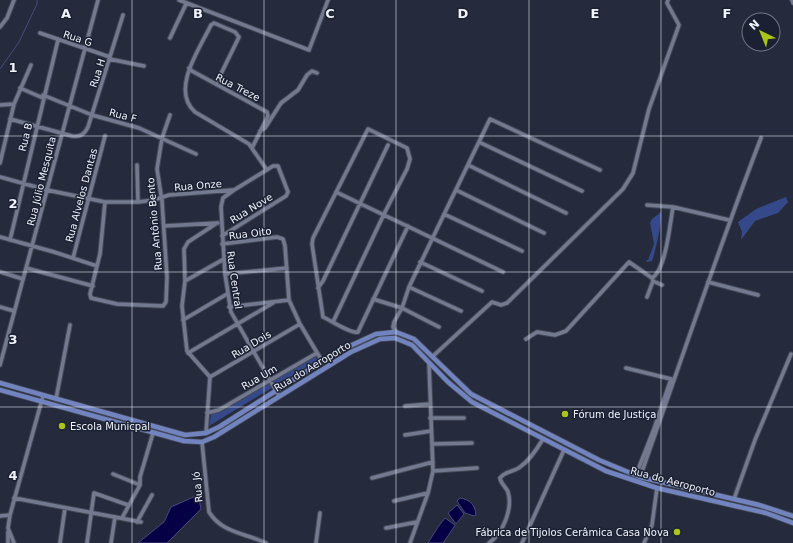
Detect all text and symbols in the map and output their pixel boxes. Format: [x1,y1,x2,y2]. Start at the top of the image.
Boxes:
text: A [61,6,71,21]
text: B [193,6,203,21]
text: C [325,6,335,21]
text: D [458,6,469,21]
text: E [591,6,599,21]
text: F [723,6,731,21]
north arrow [741,12,781,52]
text: N [747,17,762,33]
street label: Rua G [62,28,94,49]
street label: Rua H [88,57,107,89]
text: 1 [8,60,18,75]
street label: Rua Treze [214,72,262,103]
street label: Rua F [108,107,138,124]
street label: Rua B [17,122,34,153]
street label: Rua Júlio Mesquita [25,135,58,227]
street label: Rua Alvelos Dantas [64,147,99,243]
street label: Rua Antônio Bento [145,177,164,271]
street label: Rua Onze [174,178,222,193]
street label: Rua Nove [228,191,274,226]
text: 2 [8,196,18,211]
street label: Rua Oito [228,225,272,242]
street label: Rua Central [225,250,244,310]
street label: Rua Dois [230,328,273,360]
text: 3 [8,332,18,347]
street label: Rua do Aeroporto [272,339,352,394]
street label: Rua Um [240,363,279,392]
marker: Fórum de Justiça [560,409,570,419]
place label: Fórum de Justiça [573,409,656,420]
marker: Escola Municpal [57,421,67,431]
place label: Escola Municpal [70,421,150,432]
street label: Rua do Aeroporto [629,465,716,498]
text: 4 [8,468,18,483]
street label: Rua Jó [190,471,205,503]
place label: Fábrica de Tijolos Cerâmica Casa Nova [476,527,669,538]
marker: Fábrica de Tijolos Cerâmica Casa Nova [672,527,682,537]

